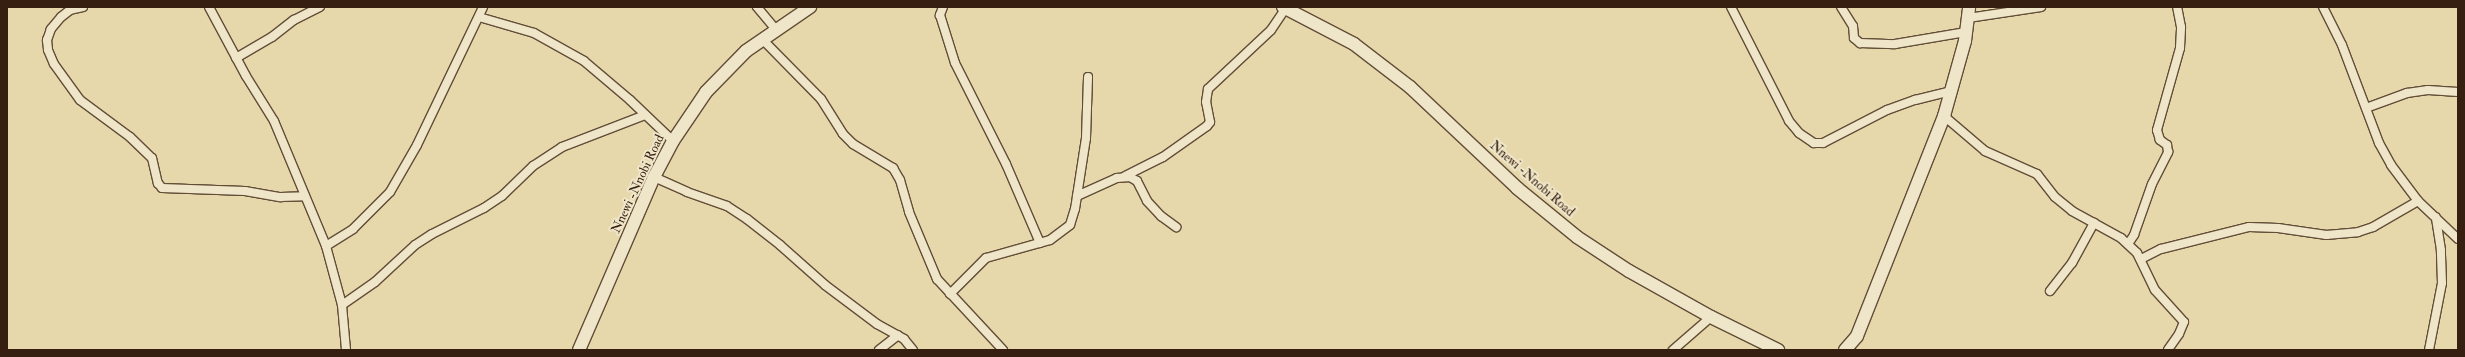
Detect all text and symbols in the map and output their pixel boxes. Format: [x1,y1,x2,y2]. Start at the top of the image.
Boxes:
street label: Nnewi -Nnobi Road [608,132,668,236]
street label: Nnewi -Nnobi Road [1486,138,1578,220]

